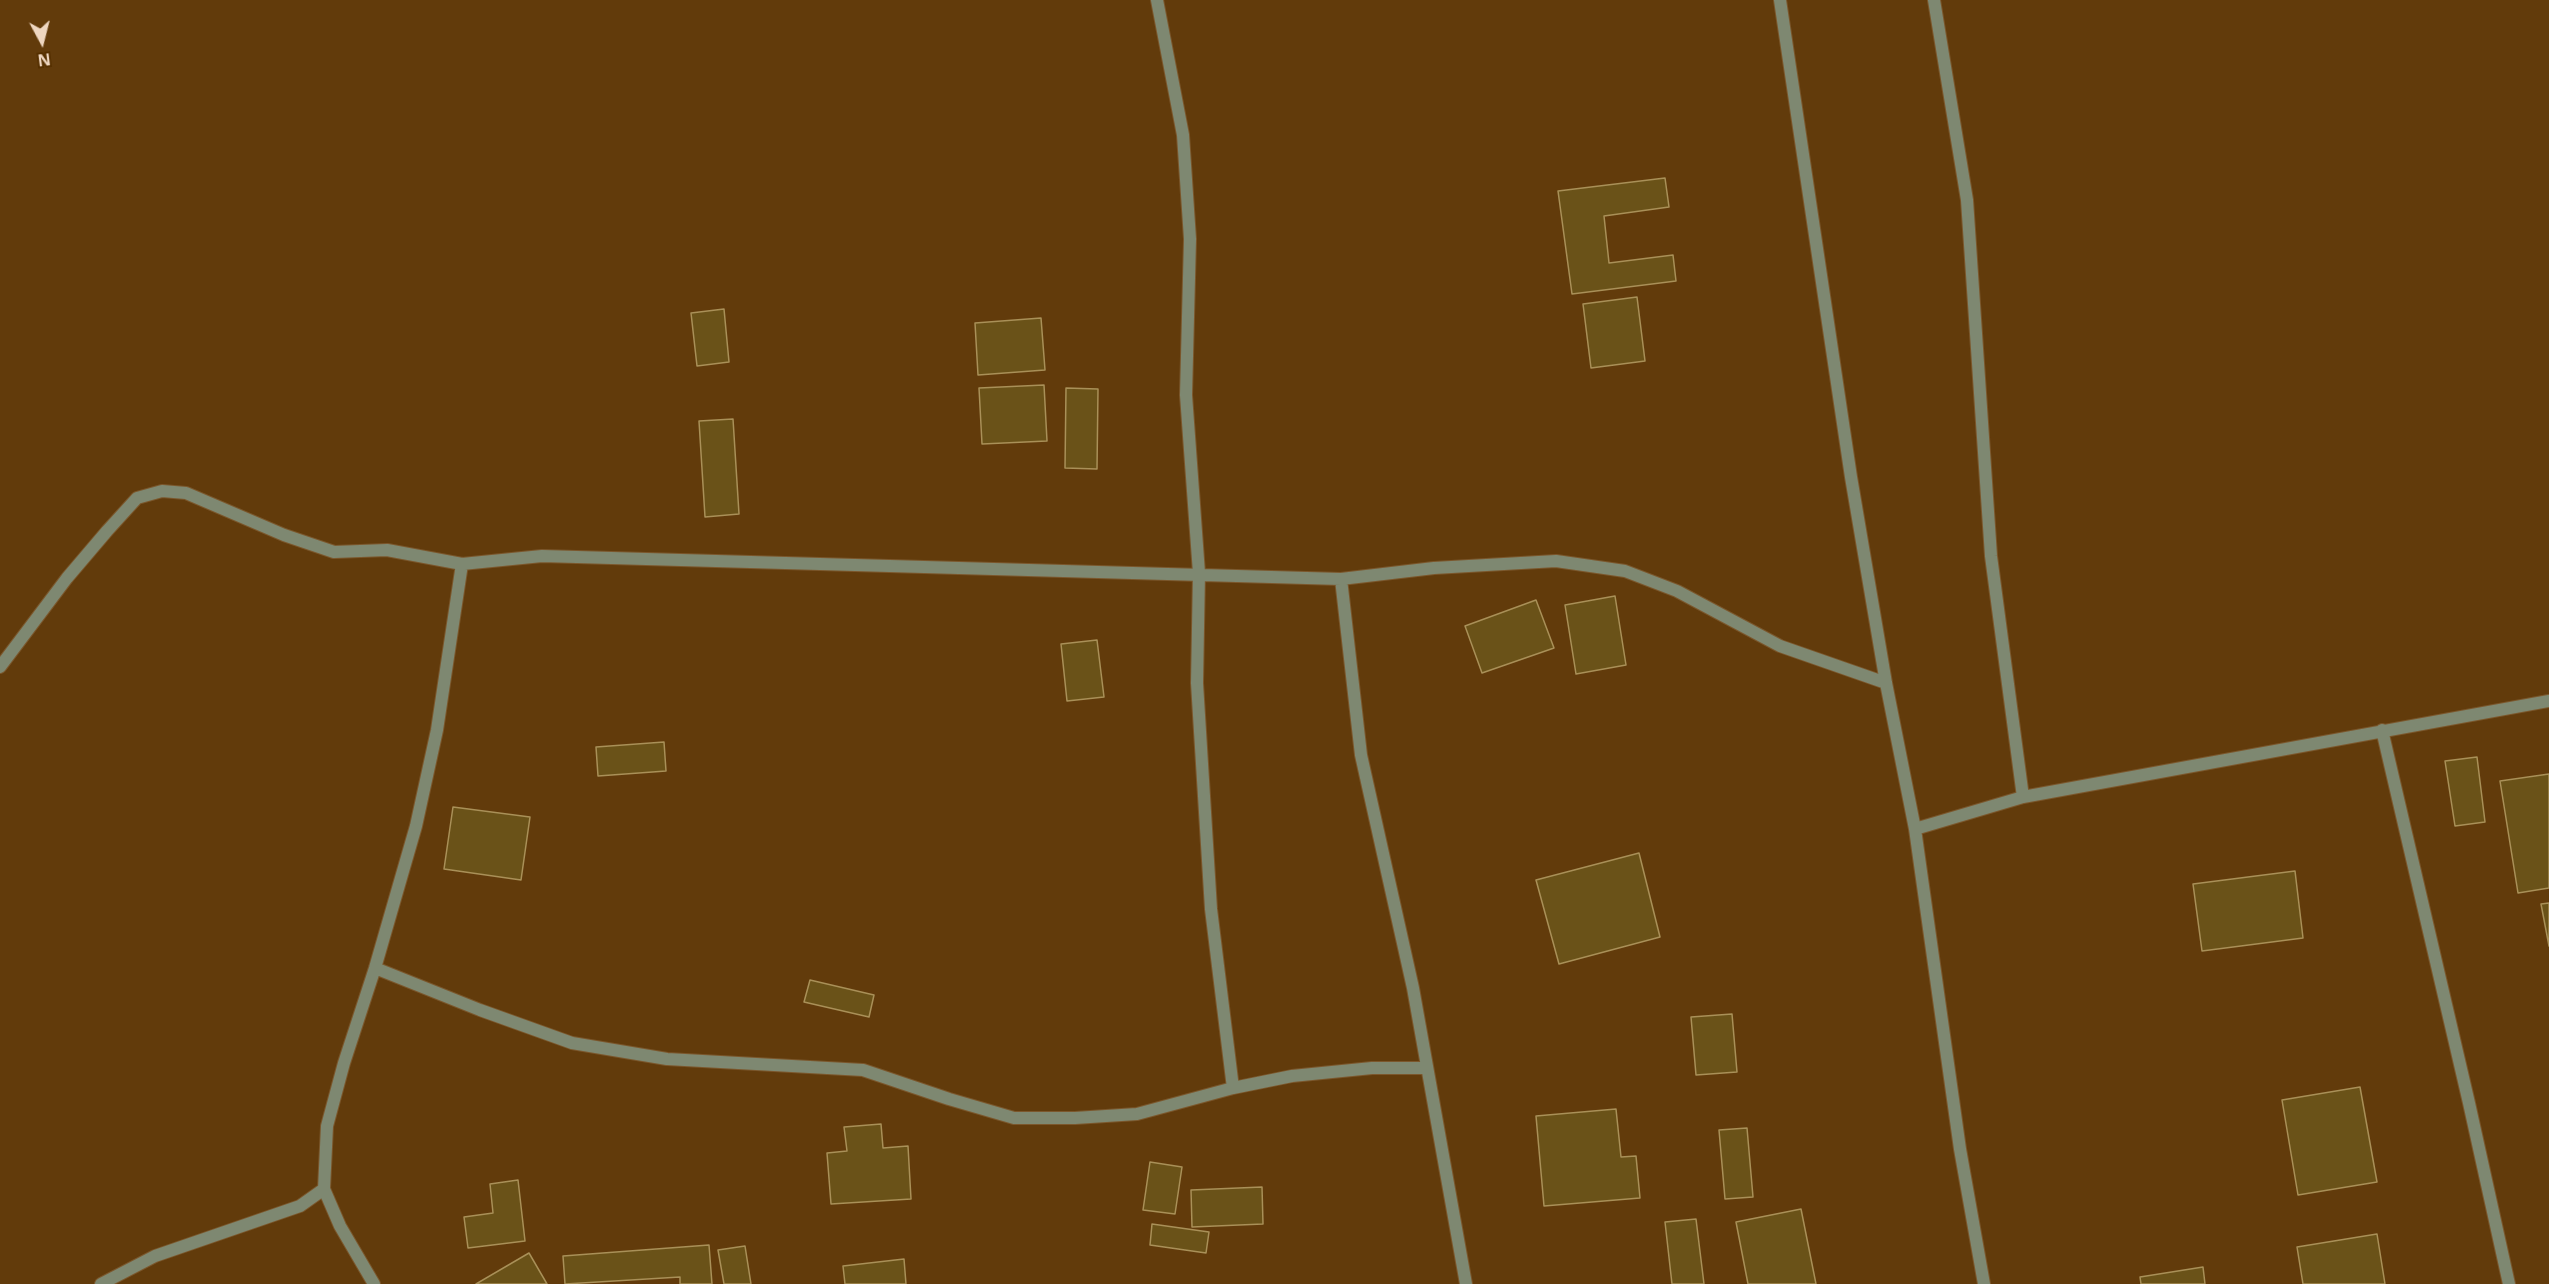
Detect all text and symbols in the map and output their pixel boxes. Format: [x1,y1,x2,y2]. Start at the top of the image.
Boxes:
north arrow [12,12,72,72]
text: N [36,48,52,72]

